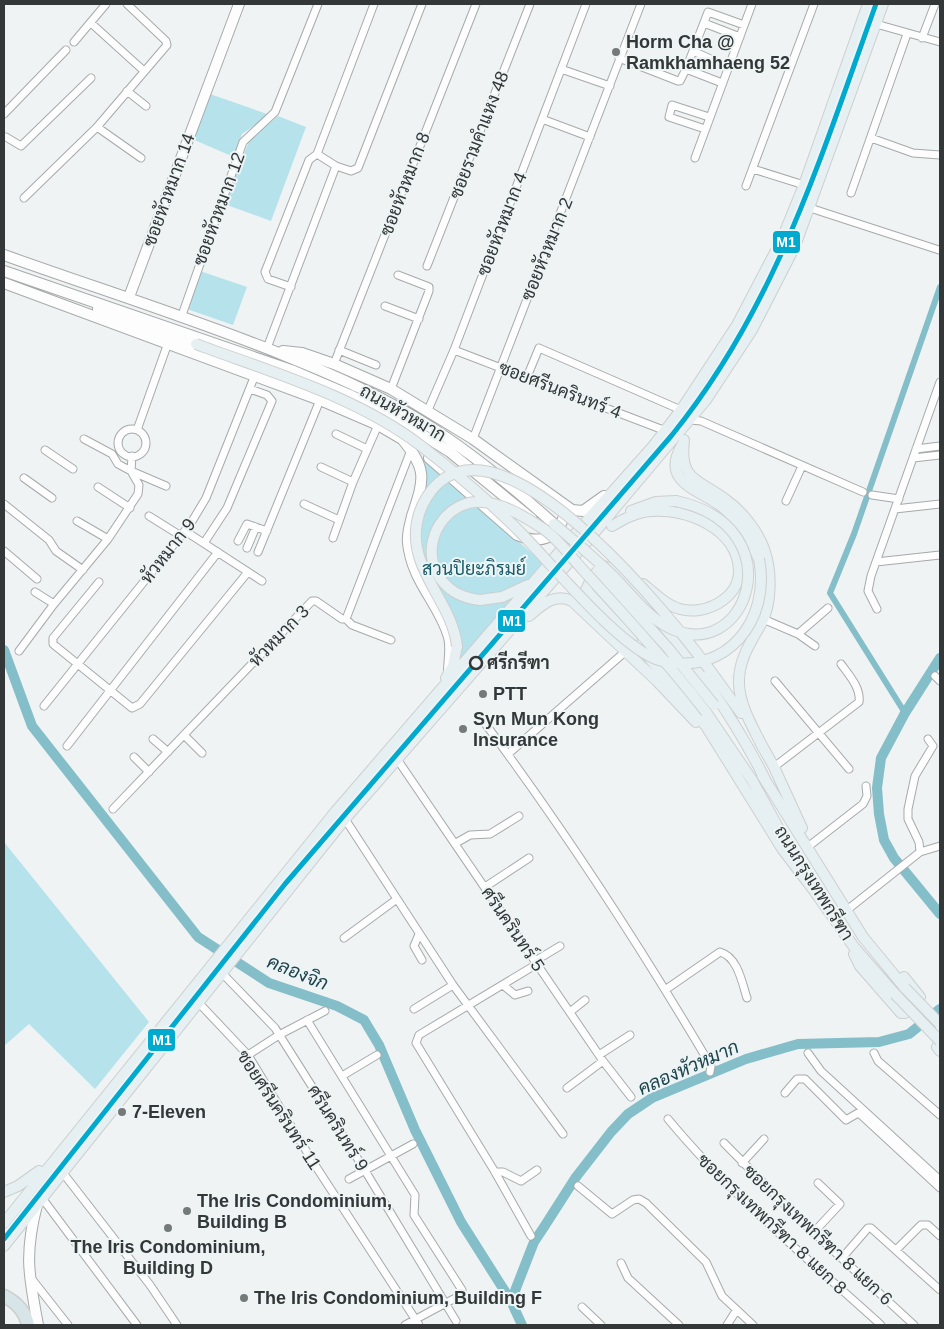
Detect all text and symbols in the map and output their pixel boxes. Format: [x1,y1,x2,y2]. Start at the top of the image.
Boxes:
place label: Horm Cha @ Ramkhamhaeng 52 [626,32,790,73]
marker: Horm Cha @ Ramkhamhaeng 52 [610,46,622,58]
street label: ซอยรามคำแหง 48 [445,68,513,202]
street label: ซอยหัวหมาก 8 [375,129,434,239]
street label: ซอยหัวหมาก 14 [138,130,199,249]
street label: ซอยหัวหมาก 12 [188,149,249,268]
street label: ซอยหัวหมาก 4 [472,169,531,279]
street label: ซอยหัวหมาก 2 [516,194,577,303]
line badge: M1 [772,230,801,254]
text: M1 [776,234,796,250]
street label: ซอยศรีนครินทร์ 4 [496,355,625,423]
street label: ถนนหัวหมาก [357,380,450,446]
street label: หัวหมาก 9 [136,514,200,588]
park label: สวนปิยะภิรมย์ [422,556,526,579]
street label: หัวหมาก 3 [244,601,313,671]
line badge: M1 [497,609,526,633]
text: M1 [502,613,522,629]
place label: ศรีกรีฑา [487,650,550,673]
marker: ศรีกรีฑา [469,656,483,670]
place label: PTT [493,684,527,704]
marker: PTT [477,688,489,700]
place label: Syn Mun Kong Insurance [473,709,599,750]
marker: Syn Mun Kong Insurance [457,723,469,735]
street label: ถนนกรุงเทพกรีฑา [769,820,860,945]
street label: ศรีนครินทร์ 5 [477,881,551,975]
water label: คลองจิก [264,951,331,994]
line badge: M1 [147,1028,176,1052]
text: M1 [152,1032,172,1048]
water label: คลองหัวหมาก [635,1036,742,1099]
street label: ซอยศรีนครินทร์ 11 [233,1045,328,1173]
street label: ศรีนครินทร์ 9 [304,1080,375,1175]
place label: 7-Eleven [132,1102,206,1122]
marker: 7-Eleven [116,1106,128,1118]
street label: ซอยกรุงเทพกรีฑา 8 แยก 8 [692,1148,853,1300]
street label: ซอยกรุงเทพกรีฑา 8 แยก 6 [738,1159,899,1311]
place label: The Iris Condominium, Building B [197,1191,392,1232]
marker: The Iris Condominium, Building B [181,1205,193,1217]
marker: The Iris Condominium, Building D [162,1222,174,1234]
place label: The Iris Condominium, Building D [70,1237,266,1278]
place label: The Iris Condominium, Building F [254,1288,542,1308]
marker: The Iris Condominium, Building F [238,1292,250,1304]

